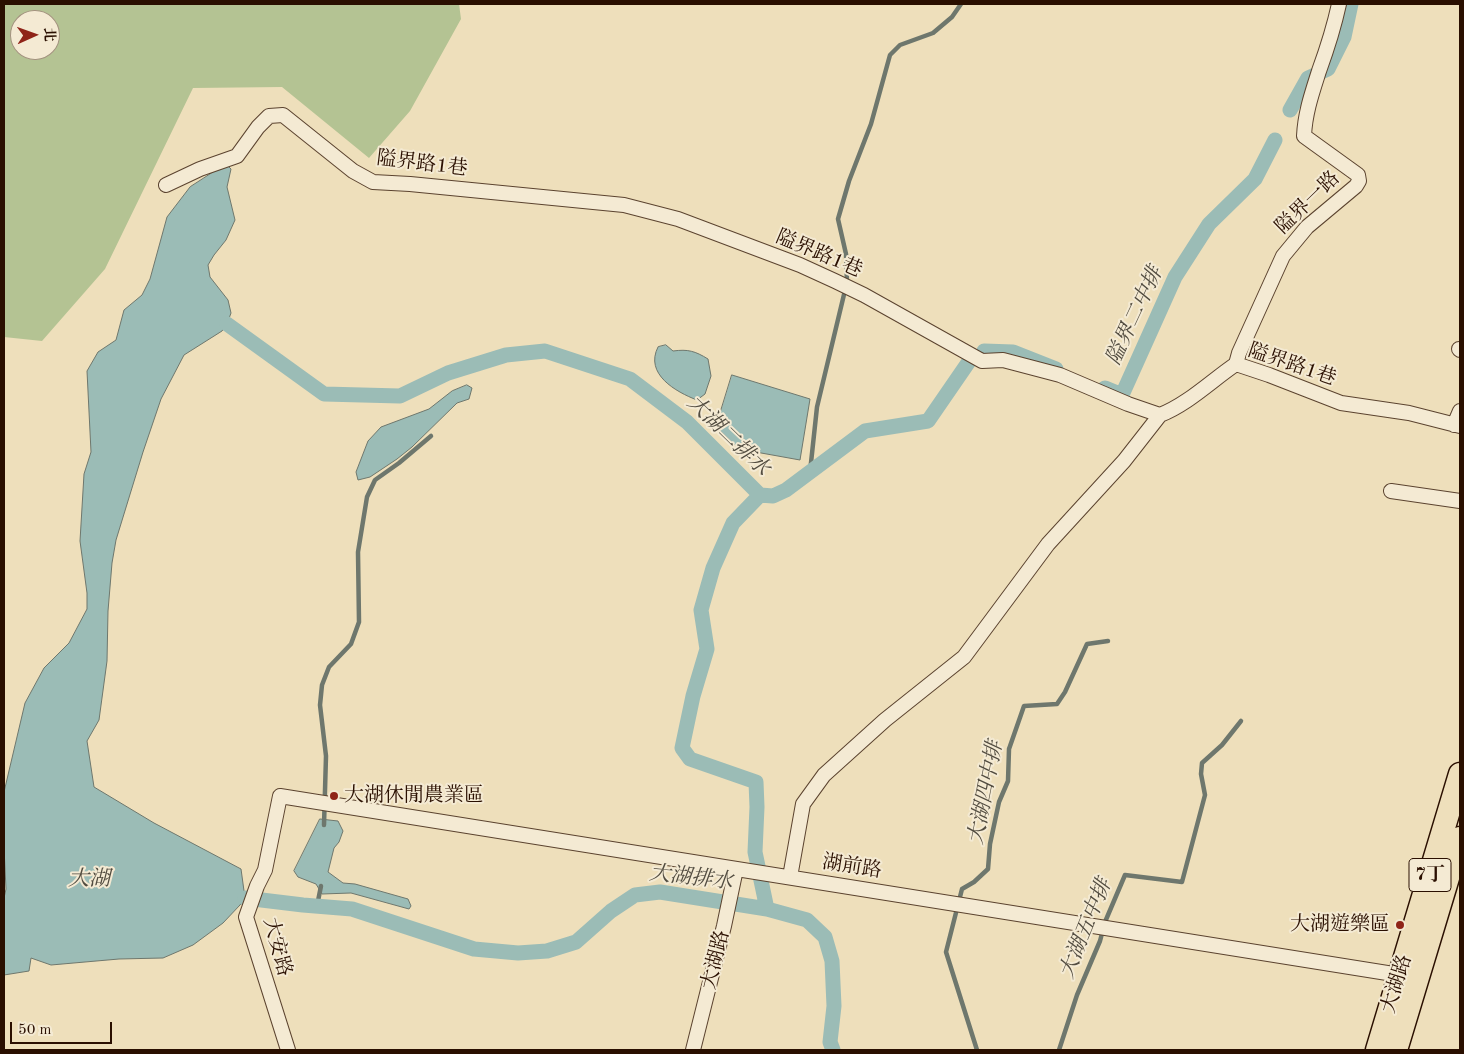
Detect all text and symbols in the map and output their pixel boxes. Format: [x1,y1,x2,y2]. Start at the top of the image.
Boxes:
north arrow [10,10,60,60]
text: 北 [42,27,56,42]
street label: 隘界路1巷 [375,147,469,181]
street label: 隘界一路 [1271,167,1345,239]
street label: 隘界路1巷 [772,225,866,283]
water label: 隘界二中排 [1101,263,1169,369]
street label: 隘界路1巷 [1245,339,1339,391]
water label: 大湖二排水 [681,390,775,482]
water label: 大湖四中排 [964,739,1008,847]
place label: 大湖休閒農業區 [344,784,484,808]
marker: 大湖休閒農業區 [328,790,340,802]
street label: 湖前路 [820,850,884,884]
road number: 7丁 [1409,858,1451,892]
water label: 大湖排水 [648,861,734,895]
water label: 大湖 [68,866,110,892]
water label: 大湖五中排 [1055,876,1117,982]
place label: 大湖遊樂區 [1290,913,1390,937]
street label: 大安路 [258,915,296,979]
marker: 大湖遊樂區 [1394,919,1406,931]
street label: 大湖路 [697,928,735,992]
street label: 大湖路 [1377,952,1417,1016]
scale bar [12,1012,115,1044]
text: 50 m [18,1023,52,1038]

